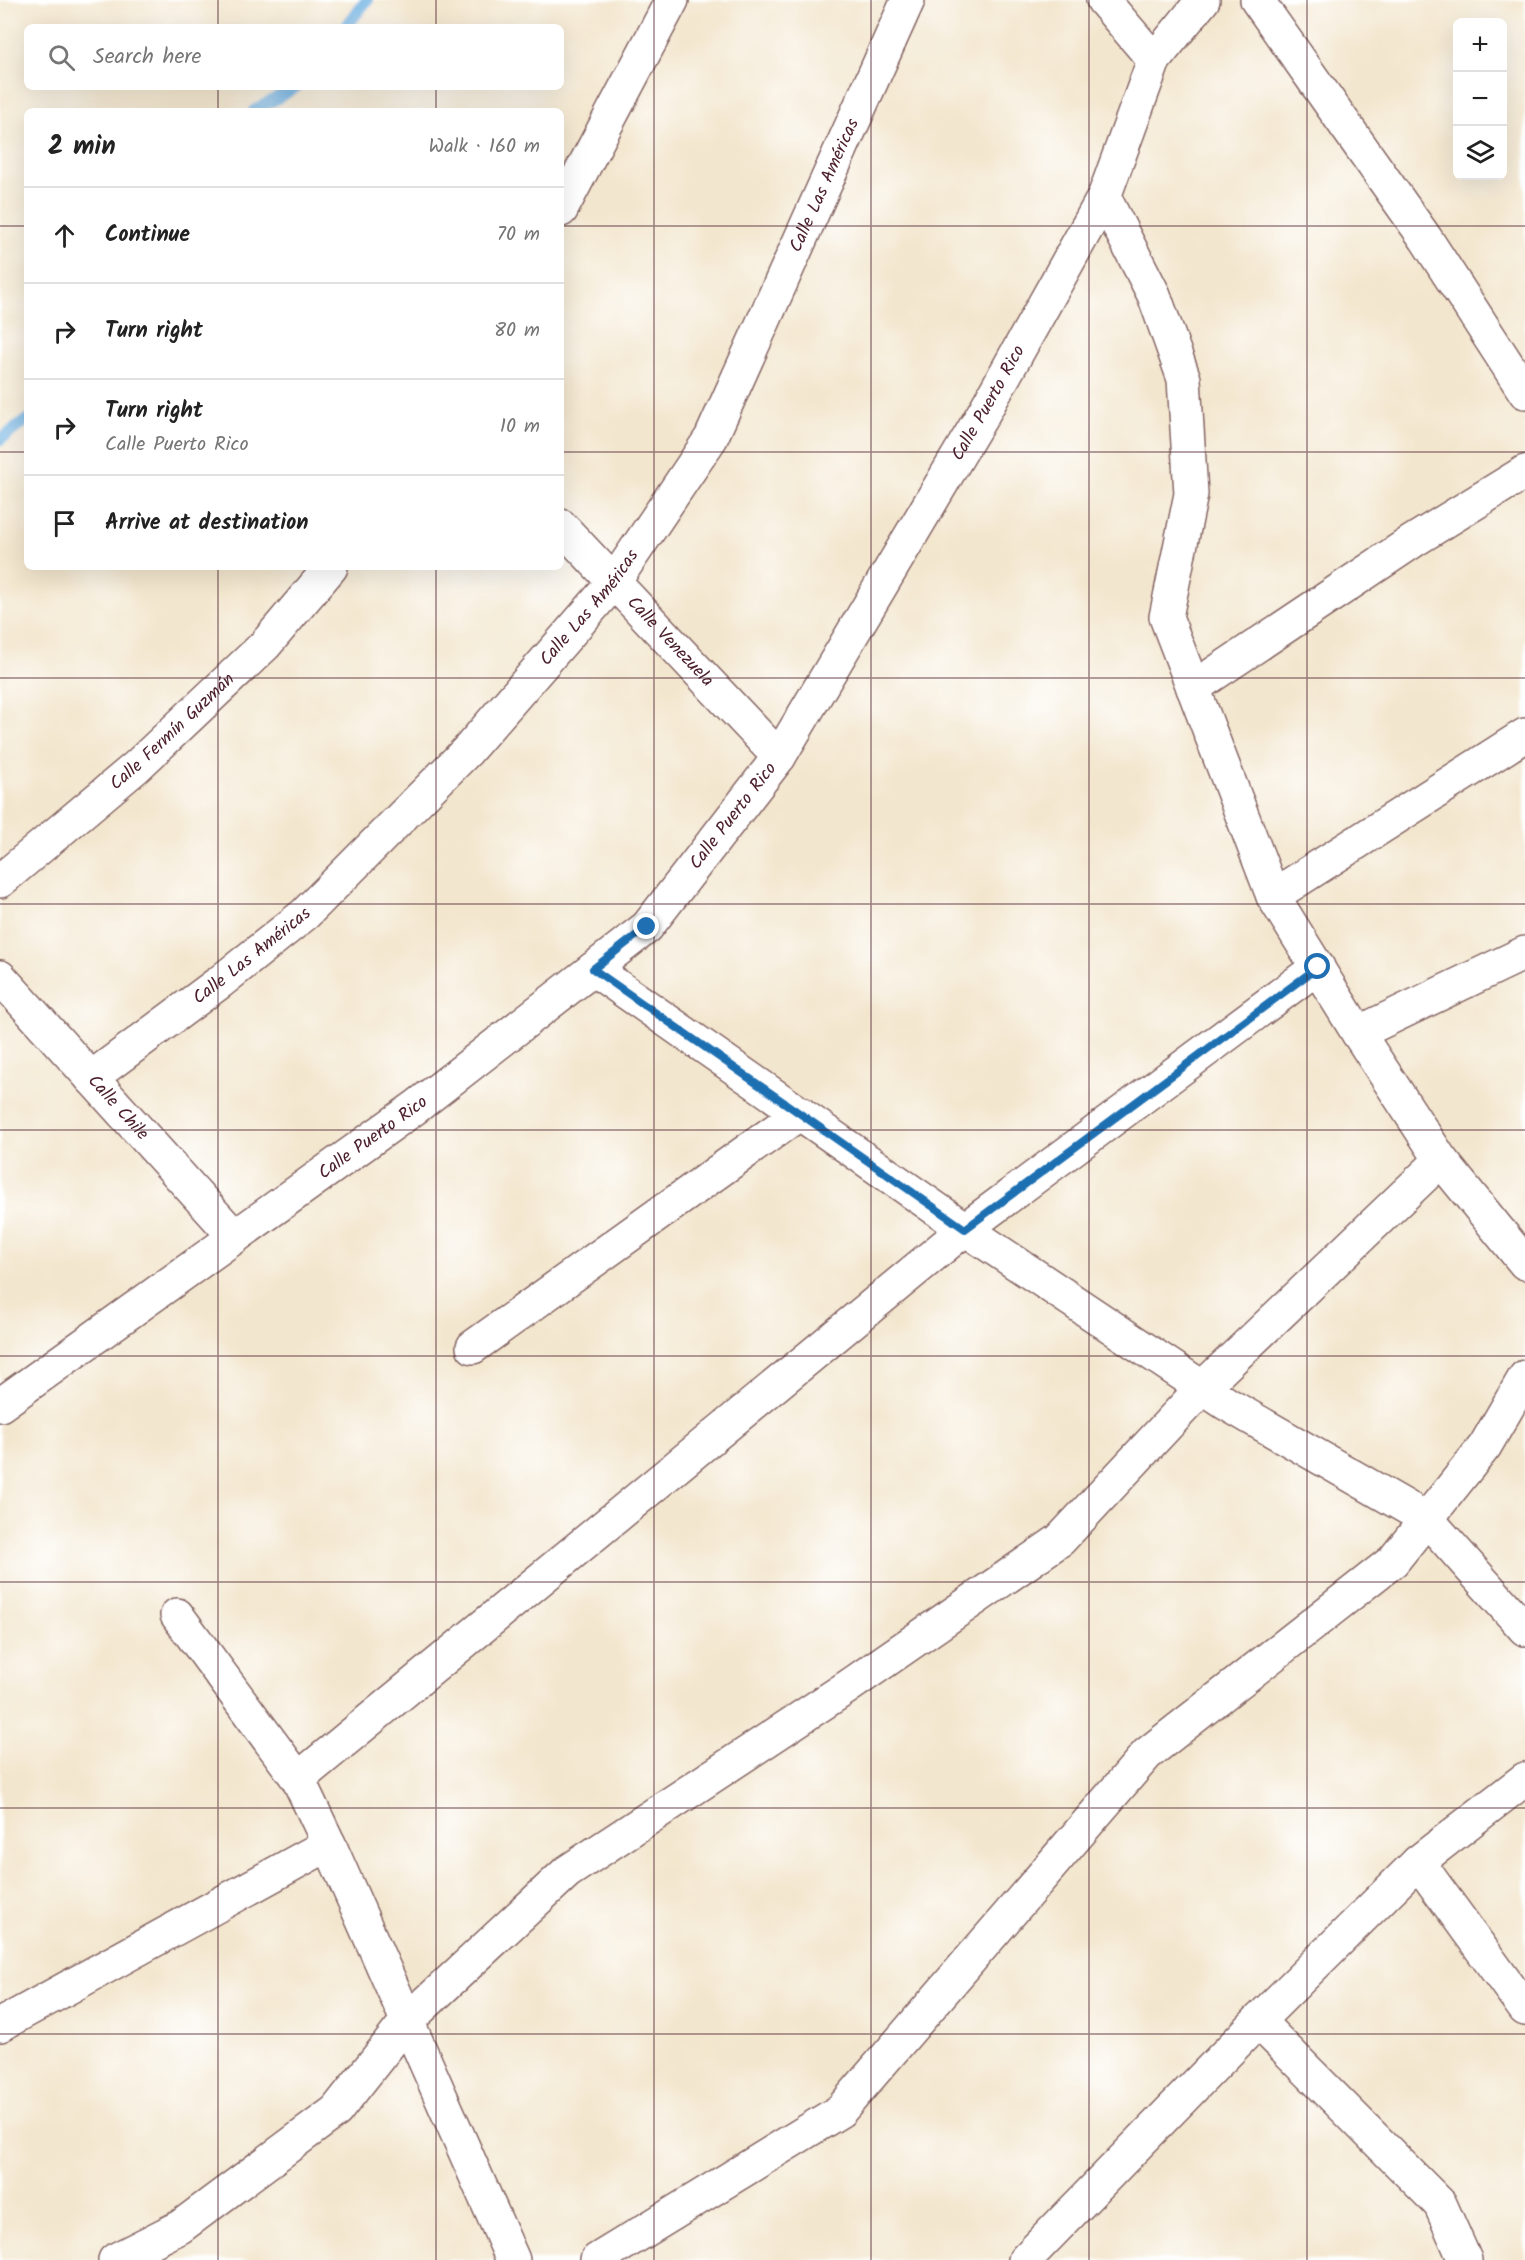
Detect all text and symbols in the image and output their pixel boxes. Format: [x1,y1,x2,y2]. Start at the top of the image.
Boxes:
map controls [1453,18,1507,180]
button: + [1453,18,1507,72]
search box [24,24,564,90]
text: Search here [93,40,201,75]
icon: search [45,41,78,74]
button: − [1453,72,1507,126]
street label: Calle Las Américas [782,113,868,257]
text: 2 min [48,126,116,168]
button: layers [1453,126,1507,180]
text: Walk · 160 m [429,131,540,163]
text: Continue [105,218,190,253]
icon: ahead [48,219,81,252]
text: 70 m [497,219,540,251]
text: Turn right [105,314,203,349]
icon: right [48,315,81,348]
text: 80 m [494,315,540,347]
street label: Calle Puerto Rico [944,340,1033,467]
text: Turn right [105,394,203,429]
icon: right [48,411,81,444]
text: 10 m [500,411,540,443]
text: Calle Puerto Rico [105,429,249,461]
text: Arrive at destination [105,506,308,541]
icon: arrive [48,507,81,540]
street label: Calle Las Américas [533,543,647,673]
street label: Calle Venezuela [620,589,721,694]
street label: Calle Fermín Guzmán [103,666,242,798]
street label: Calle Puerto Rico [682,756,784,876]
street label: Calle Las Américas [187,900,319,1012]
route end [633,913,659,939]
route start [1304,953,1330,979]
street label: Calle Chile [80,1068,156,1147]
street label: Calle Puerto Rico [312,1088,434,1187]

